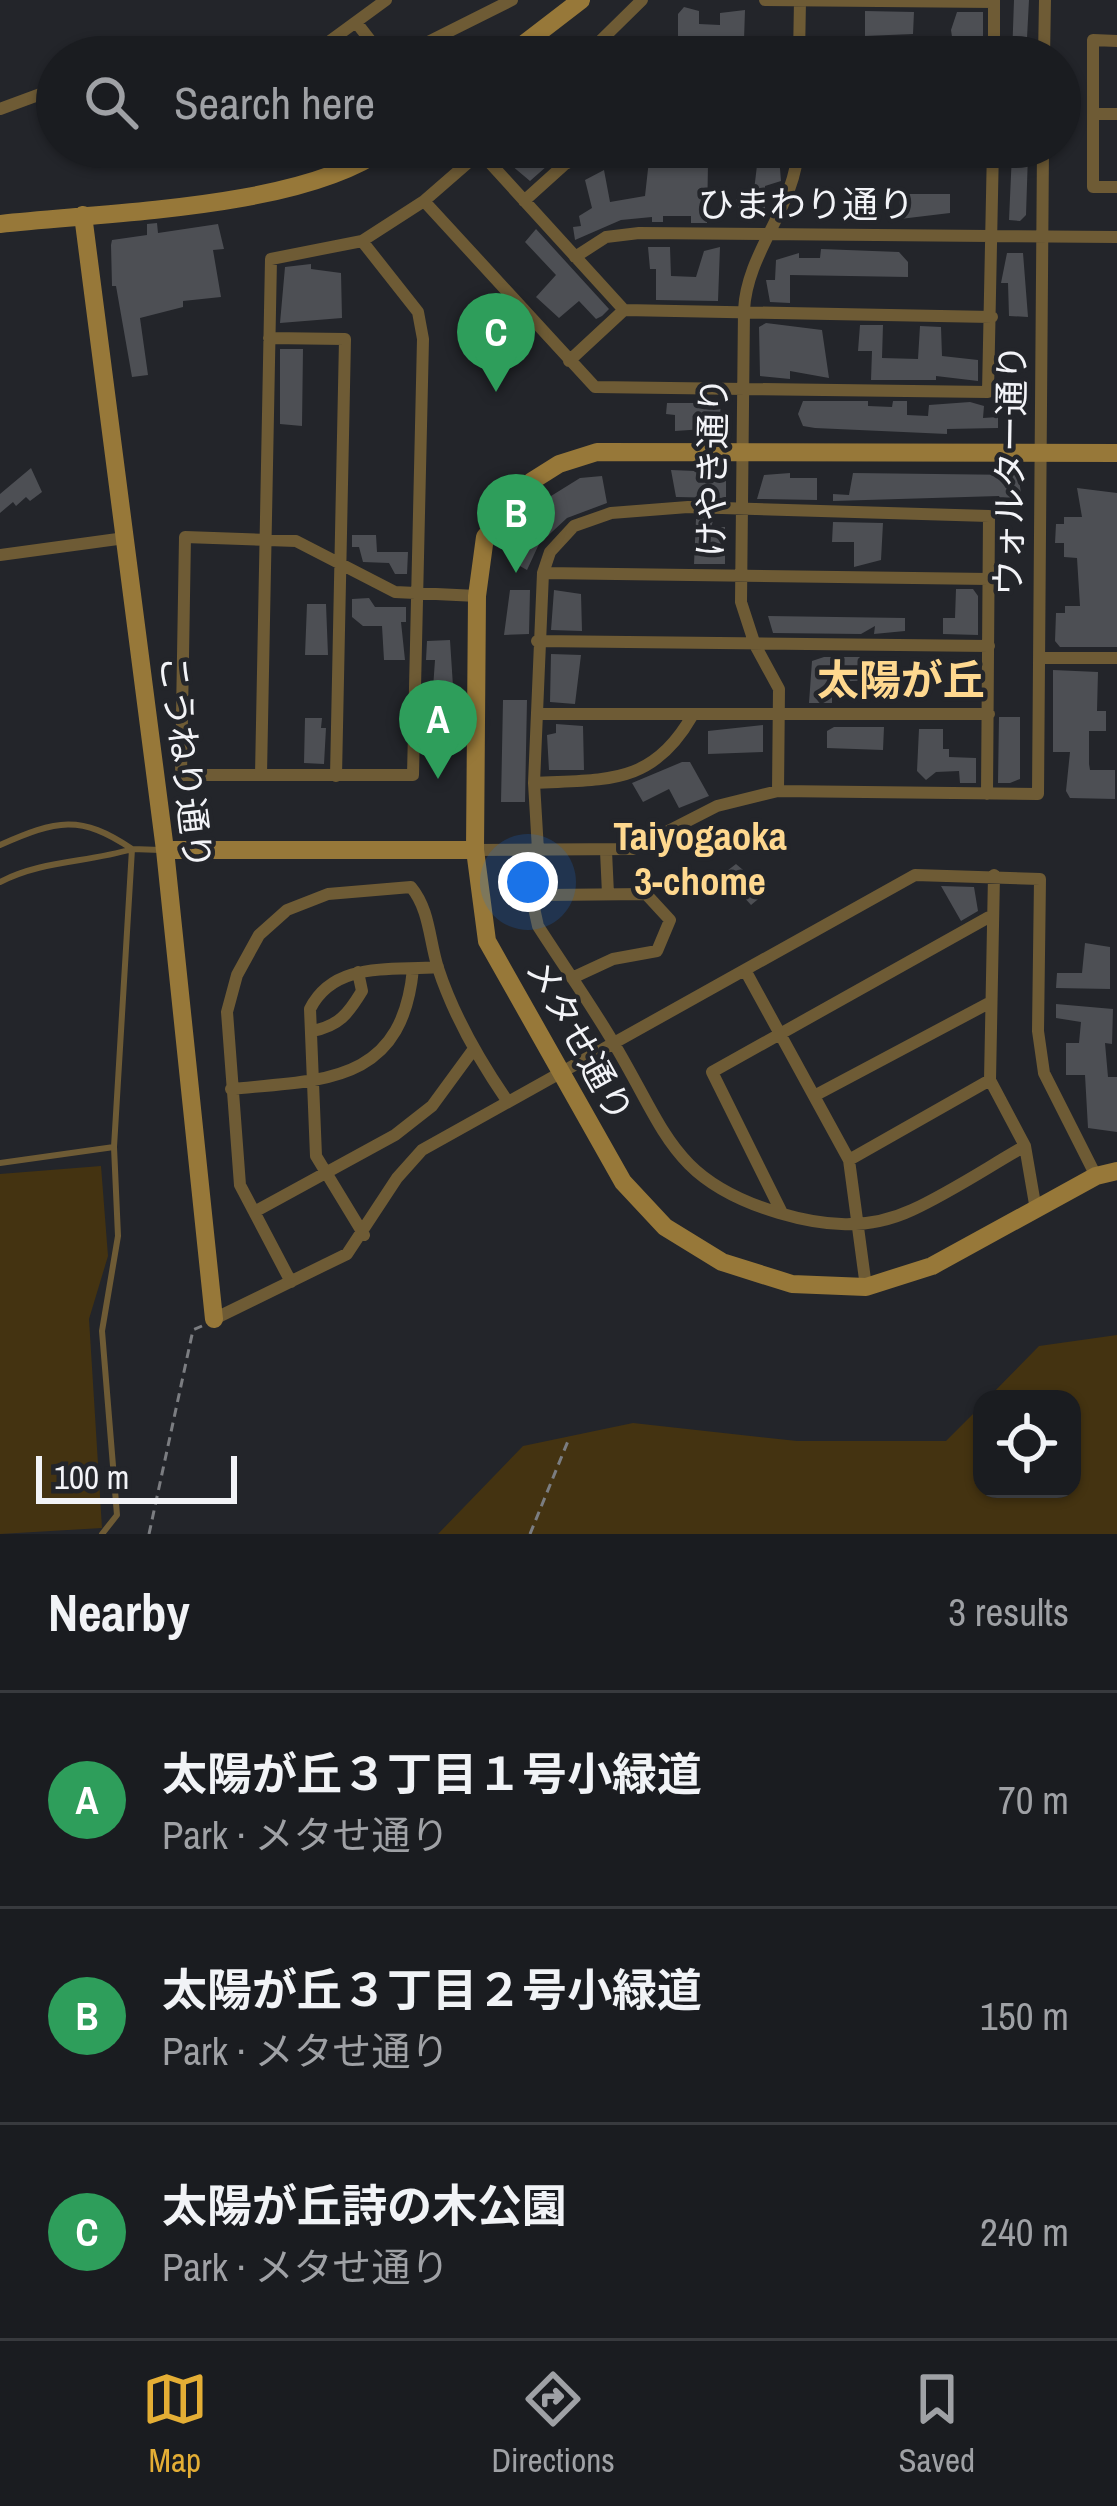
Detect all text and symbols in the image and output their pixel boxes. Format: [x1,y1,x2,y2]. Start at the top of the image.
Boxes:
search box [36,36,1081,168]
icon: search [78,69,144,135]
text: Search here [174,72,375,133]
street label: ひまわり通り [698,180,914,228]
pin: C [457,293,535,392]
street label: ウォルター通り [984,344,1036,596]
street label: けやき通り [686,377,738,557]
pin: B [477,474,555,573]
street label: こうねり通り [149,652,223,872]
district label: 太陽が丘 [817,652,985,708]
pin: A [399,680,477,779]
district label: Taiyogaoka 3-chome [613,810,787,907]
your location [498,852,558,912]
street label: メタせ通り [515,950,645,1130]
map controls [973,1390,1081,1498]
button: locate [973,1390,1081,1498]
scale bar [36,1450,237,1503]
text: 100 m [54,1455,129,1499]
text: Nearby [48,1578,190,1647]
text: 3 results [948,1586,1069,1638]
text: 太陽が丘３丁目１号小緑道 [162,1743,702,1804]
text: A [75,1774,99,1826]
text: 70 m [998,1774,1069,1826]
text: Park · メタせ通り [162,1809,449,1861]
text: 太陽が丘３丁目２号小緑道 [162,1959,702,2020]
text: B [75,1990,99,2042]
text: 150 m [980,1990,1069,2042]
text: Park · メタせ通り [162,2025,449,2077]
text: 太陽が丘詩の木公園 [162,2175,567,2236]
text: C [75,2206,99,2258]
text: 240 m [980,2206,1069,2258]
text: Park · メタせ通り [162,2241,449,2293]
tab: Map [142,2366,208,2482]
tab: Directions [491,2366,615,2482]
tab: Saved [898,2366,975,2482]

